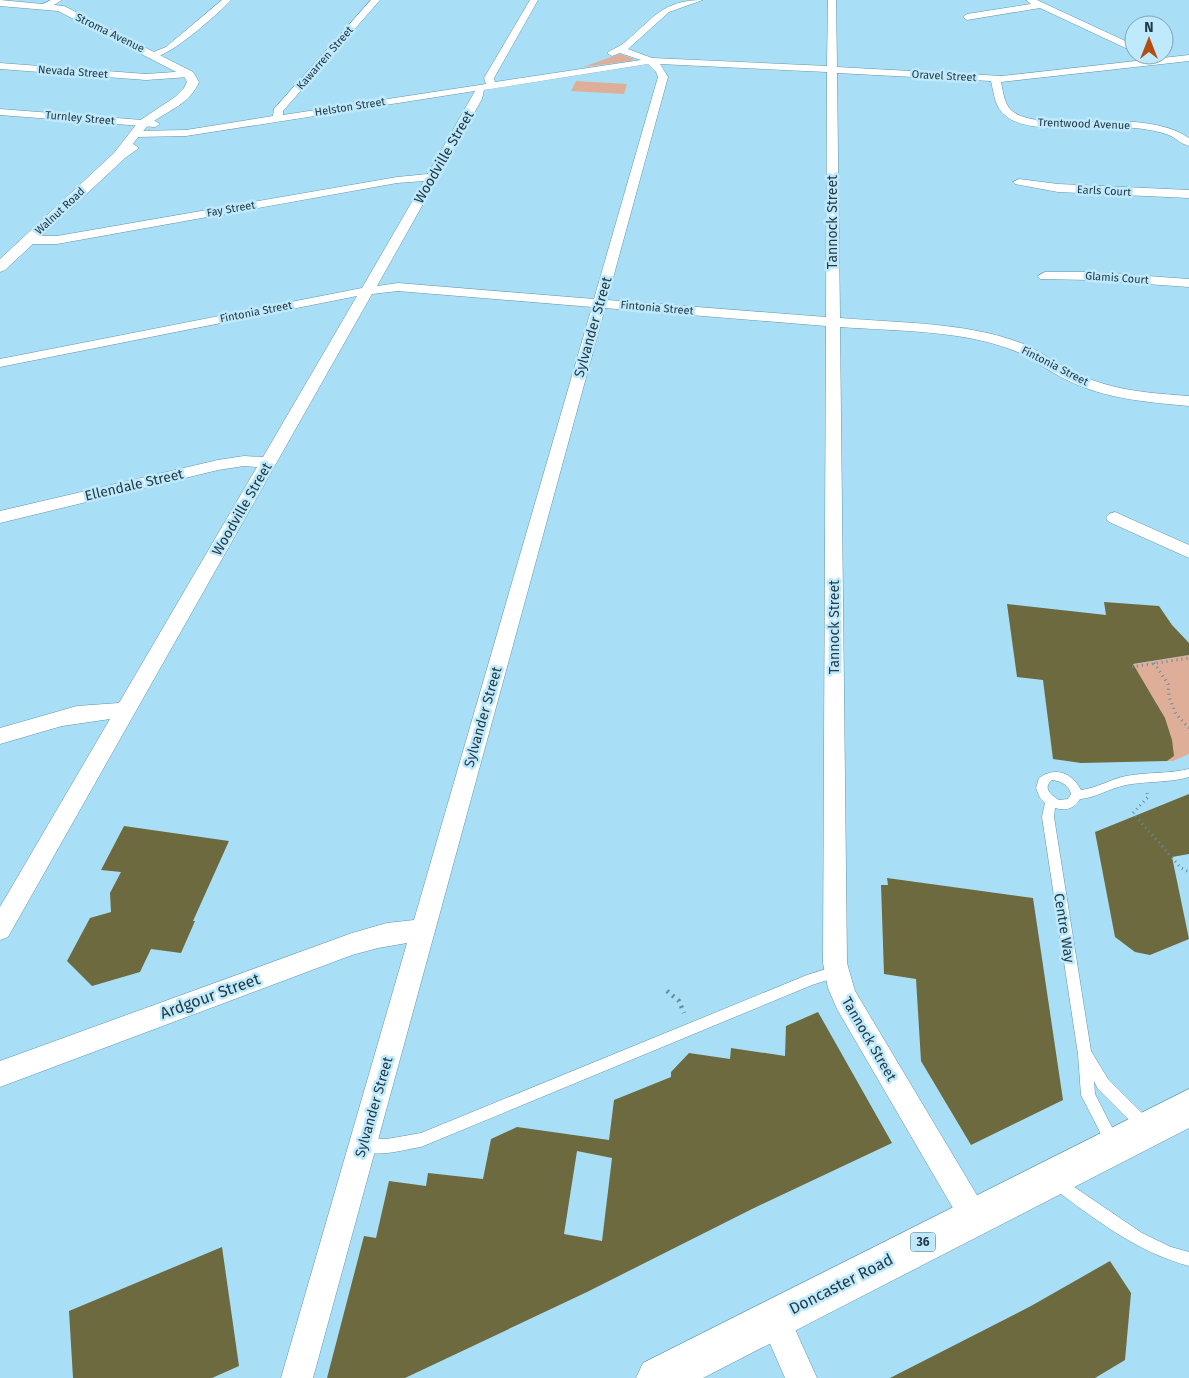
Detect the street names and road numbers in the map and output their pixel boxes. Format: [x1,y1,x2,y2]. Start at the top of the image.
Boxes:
street label: Stroma Avenue [73,11,147,55]
street label: Kawarren Street [294,24,356,92]
street label: Nevada Street [38,63,108,81]
street label: Oravel Street [911,68,977,84]
street label: Helston Street [314,95,386,119]
street label: Woodville Street [411,107,478,206]
street label: Turnley Street [45,108,115,128]
street label: Trentwood Avenue [1038,116,1130,132]
street label: Tannock Street [824,174,841,269]
street label: Earls Court [1077,183,1131,199]
street label: Walnut Road [33,185,87,237]
street label: Fay Street [206,198,256,220]
street label: Glamis Court [1085,269,1149,287]
street label: Sylvander Street [571,274,616,379]
street label: Fintonia Street [620,298,694,318]
street label: Fintonia Street [219,299,293,325]
street label: Fintonia Street [1019,344,1091,388]
street label: Woodville Street [209,459,276,558]
street label: Ellendale Street [83,465,186,505]
street label: Tannock Street [826,579,843,674]
street label: Sylvander Street [461,664,506,769]
street label: Centre Way [1050,892,1078,964]
street label: Ardgour Street [157,969,263,1023]
street label: Tannock Street [838,994,900,1085]
street label: Sylvander Street [352,1054,397,1159]
road number: 36 [910,1232,936,1252]
street label: Doncaster Road [786,1250,896,1318]

